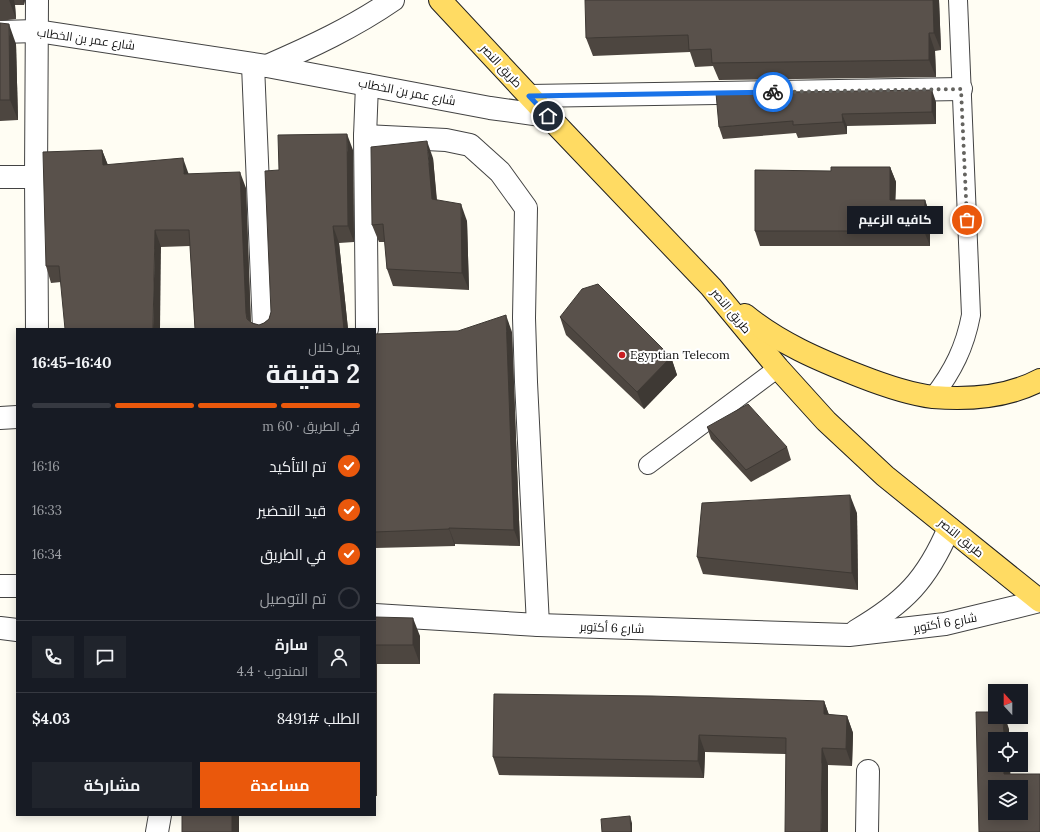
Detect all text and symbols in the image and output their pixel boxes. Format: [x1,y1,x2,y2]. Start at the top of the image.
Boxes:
street label: شارع عمر بن الخطاب [36,24,136,54]
street label: طريق النصر [477,40,525,91]
courier [753,72,793,112]
street label: شارع عمر بن الخطاب [357,75,457,109]
icon: bike [762,81,784,103]
pin [531,99,565,133]
icon: home [537,105,559,127]
pin [950,203,984,237]
callout: كافيه الزعيم [847,206,943,234]
icon: bag [956,209,978,231]
text: كافيه الزعيم [859,211,931,228]
street label: طريق النصر [708,284,755,336]
text: يصل خلال [308,339,360,356]
place label: Egyptian Telecom [630,347,730,362]
marker: Egyptian Telecom [617,350,627,360]
text: 16:40–16:45 [32,353,111,372]
text: 2 دقيقة [266,357,360,390]
text: في الطريق · 60 m [262,418,360,435]
icon: check [338,455,360,477]
text: تم التأكيد [269,457,326,476]
text: 16:16 [32,458,60,475]
icon: check [338,499,360,521]
text: قيد التحضير [257,501,326,520]
text: 16:33 [32,502,62,519]
street label: طريق النصر [935,514,987,561]
icon: check [338,543,360,565]
text: في الطريق [260,545,326,564]
text: 16:34 [32,546,62,563]
text: تم التوصيل [260,589,326,608]
street label: شارع 6 أكتوبر [911,610,978,637]
street label: شارع 6 أكتوبر [578,619,645,637]
text: سارة [275,635,308,654]
button: phone [32,636,74,678]
button: chat [84,636,126,678]
button: person [318,636,360,678]
text: المندوب · 4.4 [237,663,308,680]
north arrow [988,684,1028,724]
map controls [988,684,1028,820]
text: $4.03 [32,709,70,728]
text: الطلب #8491 [277,709,360,728]
button: locate [988,732,1028,772]
button: مشاركة [32,762,192,808]
button: مساعدة [200,762,360,808]
button: layers [988,780,1028,820]

